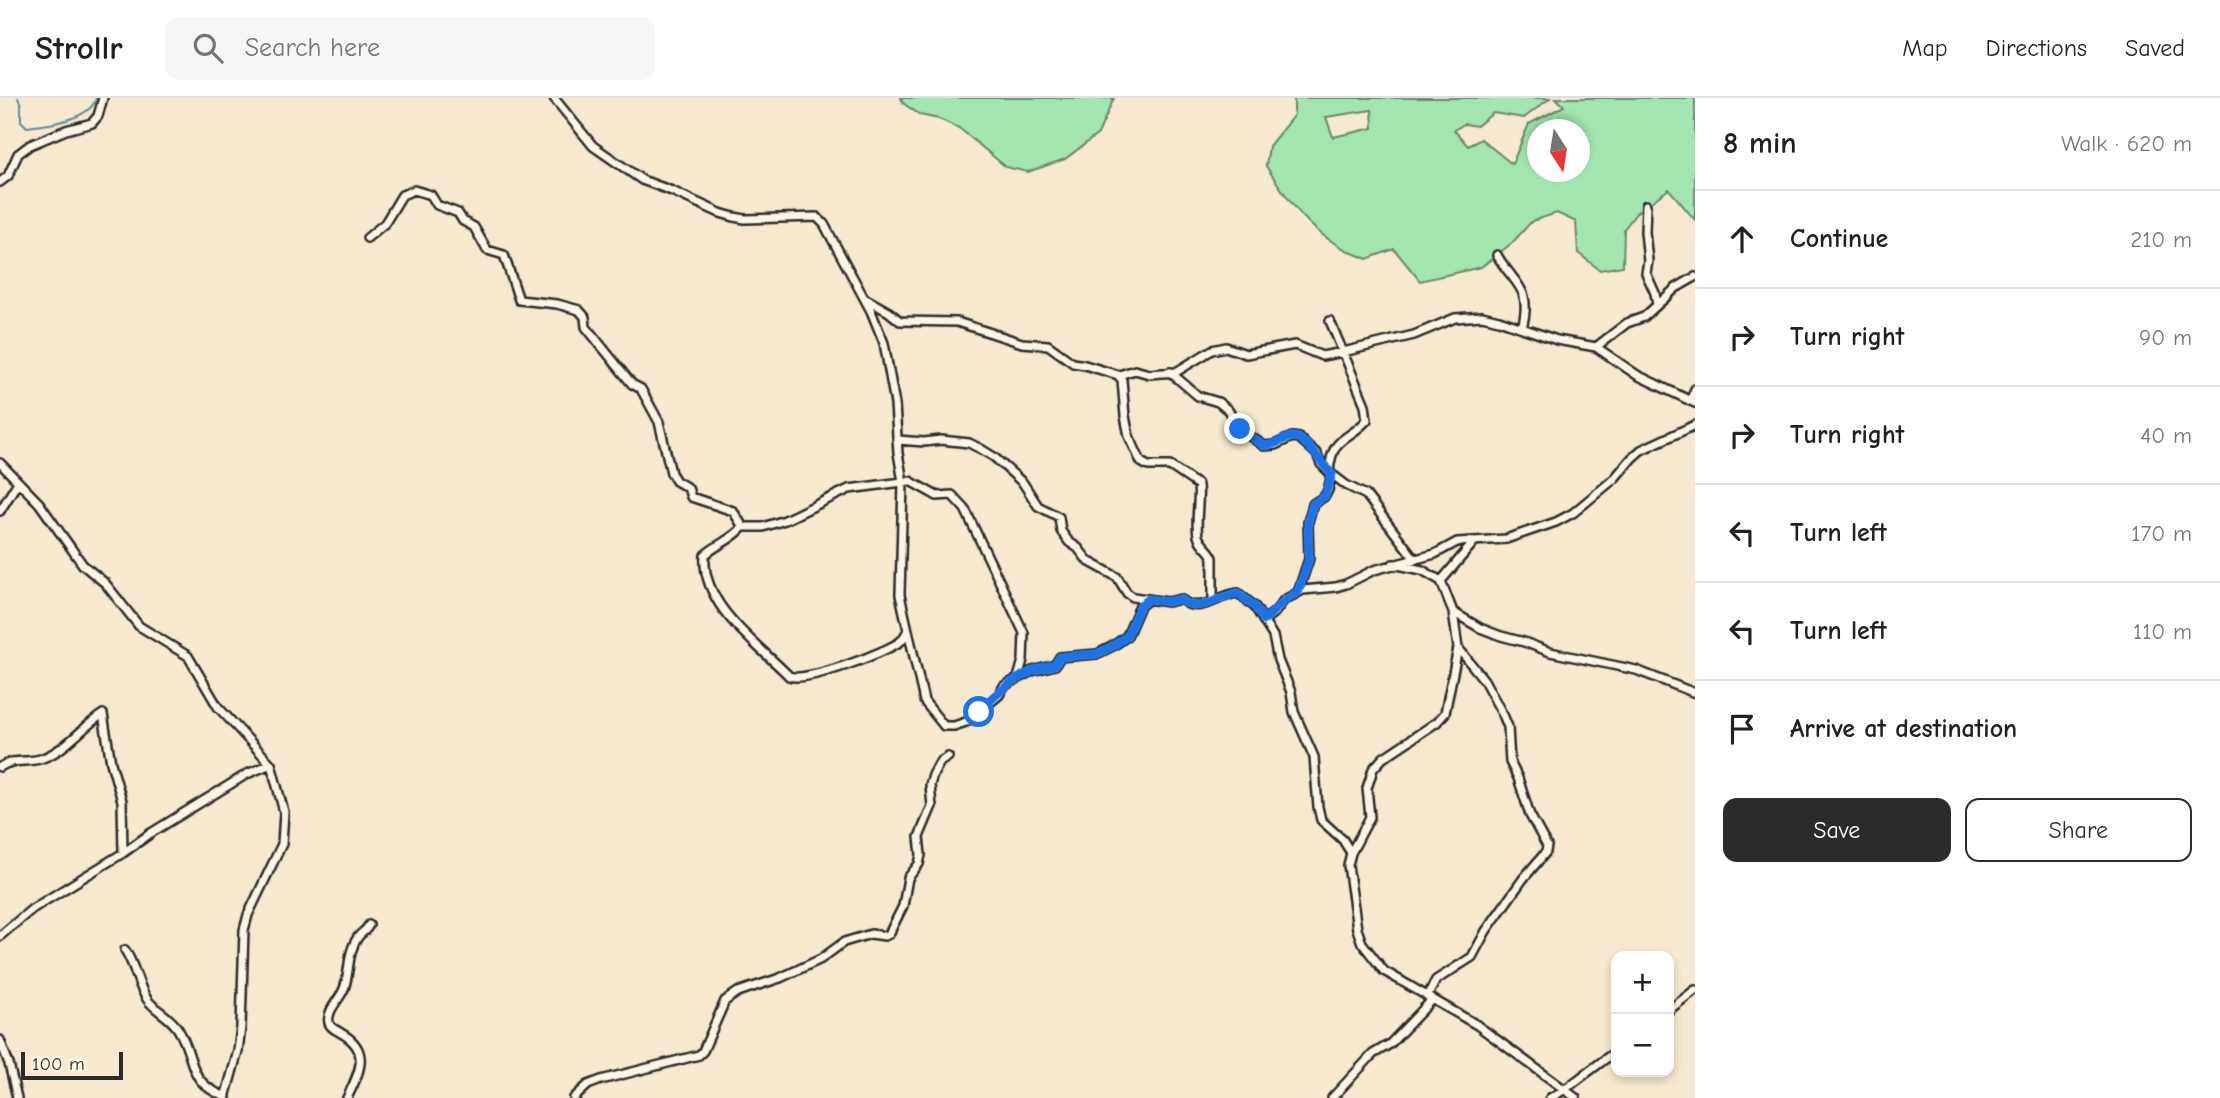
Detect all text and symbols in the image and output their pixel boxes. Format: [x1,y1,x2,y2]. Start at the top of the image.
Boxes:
search box [165,17,655,80]
text: Strollr [35,29,123,67]
icon: search [189,29,227,67]
text: Search here [245,33,380,63]
text: Map [1902,34,1948,62]
text: Directions [1986,34,2087,62]
text: Saved [2125,34,2185,62]
north arrow [1527,119,1590,182]
text: 8 min [1723,126,1797,161]
text: Walk · 620 m [2061,130,2192,157]
icon: ahead [1723,220,1761,258]
text: Continue [1790,224,1888,254]
text: 210 m [2130,226,2192,253]
icon: right [1723,318,1761,356]
text: Turn right [1790,322,1904,352]
text: 90 m [2139,324,2192,351]
route end [1224,413,1255,444]
icon: right [1723,416,1761,454]
text: Turn right [1790,420,1904,450]
text: 40 m [2140,422,2192,449]
icon: left [1723,514,1761,552]
text: Turn left [1790,518,1887,548]
text: 170 m [2131,520,2192,547]
icon: left [1723,612,1761,650]
text: Turn left [1790,616,1887,646]
text: 110 m [2133,618,2192,645]
route start [963,696,994,727]
icon: arrive [1723,710,1761,748]
text: Arrive at destination [1790,714,2017,744]
button: Save [1723,798,1951,862]
button: Share [1965,798,2192,862]
map controls [1611,951,1674,1077]
button: + [1611,951,1674,1014]
button: − [1611,1014,1674,1077]
scale bar [21,1049,122,1081]
text: 100 m [32,1053,85,1075]

